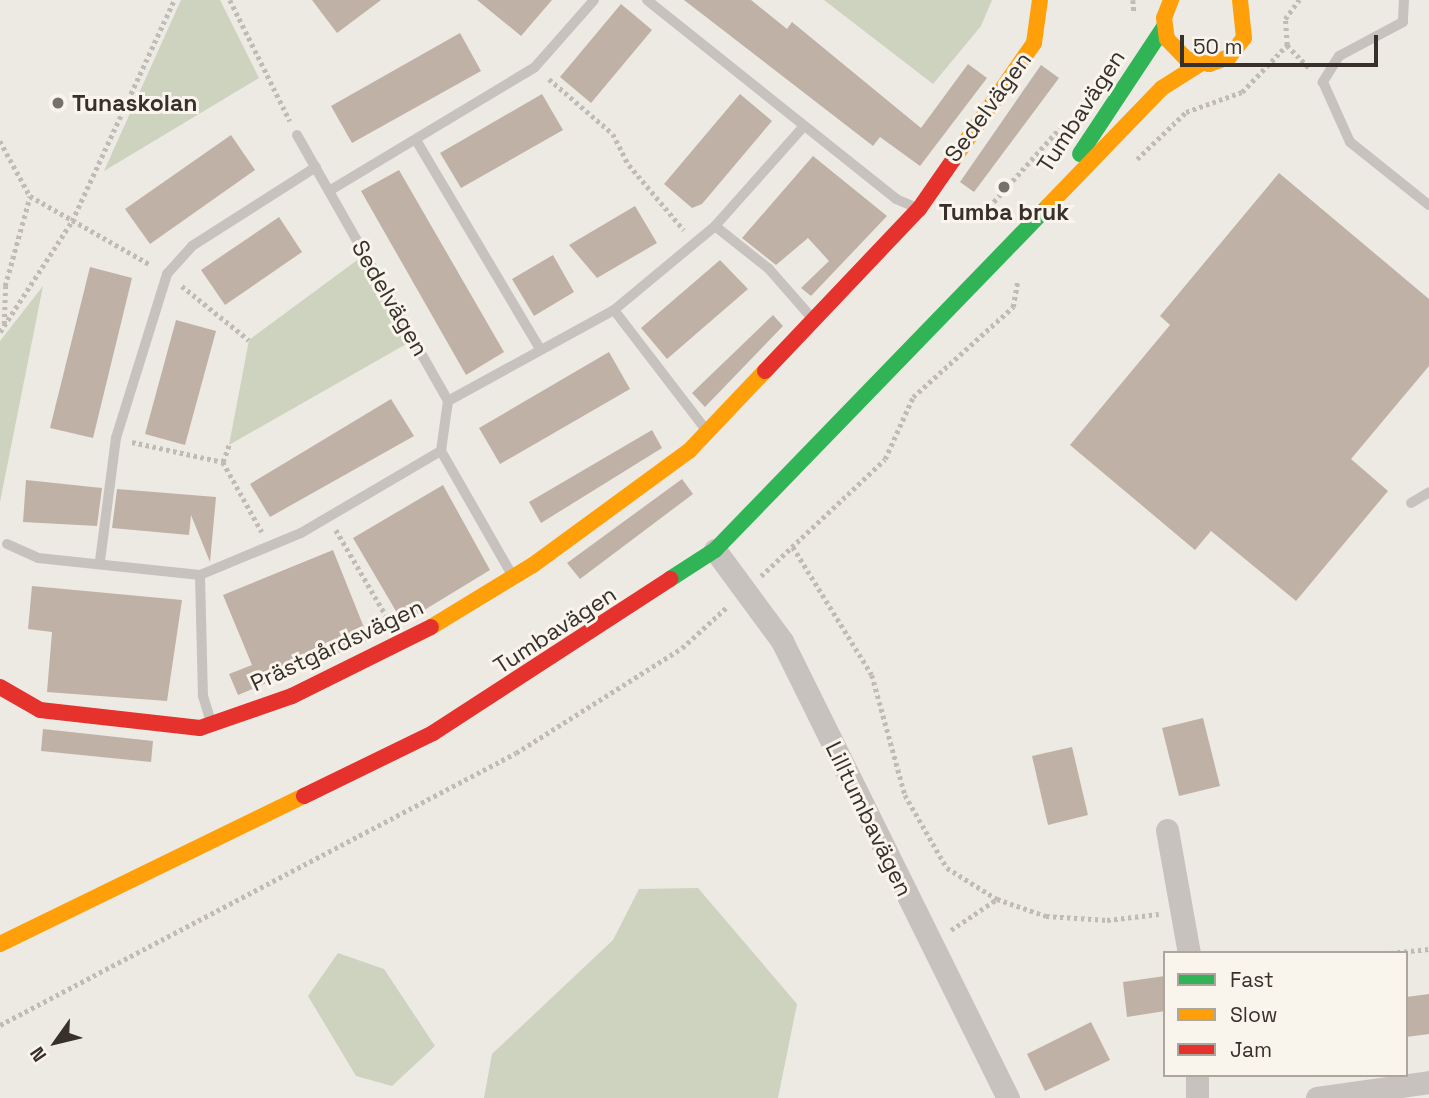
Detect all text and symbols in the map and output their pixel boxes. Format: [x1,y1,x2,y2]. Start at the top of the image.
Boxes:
scale bar [1184,21,1382,65]
text: 50 m [1193,33,1243,60]
street label: Tumbavägen [1031,45,1131,177]
street label: Sedelvägen [939,47,1037,167]
place label: Tunaskolan [72,89,197,117]
marker: Tunaskolan [50,95,66,111]
marker: Tumba bruk [996,179,1012,195]
place label: Tumba bruk [939,198,1069,226]
street label: Sedelvägen [346,235,434,361]
street label: Tumbavägen [489,580,621,680]
street label: Prästgårdsvägen [246,593,428,697]
street label: Lilltumbavägen [820,737,918,901]
legend [1163,951,1408,1077]
text: Fast [1230,966,1274,993]
text: Slow [1230,1001,1278,1028]
north arrow [21,1007,91,1077]
text: Jam [1230,1036,1272,1063]
text: N [24,1042,52,1066]

